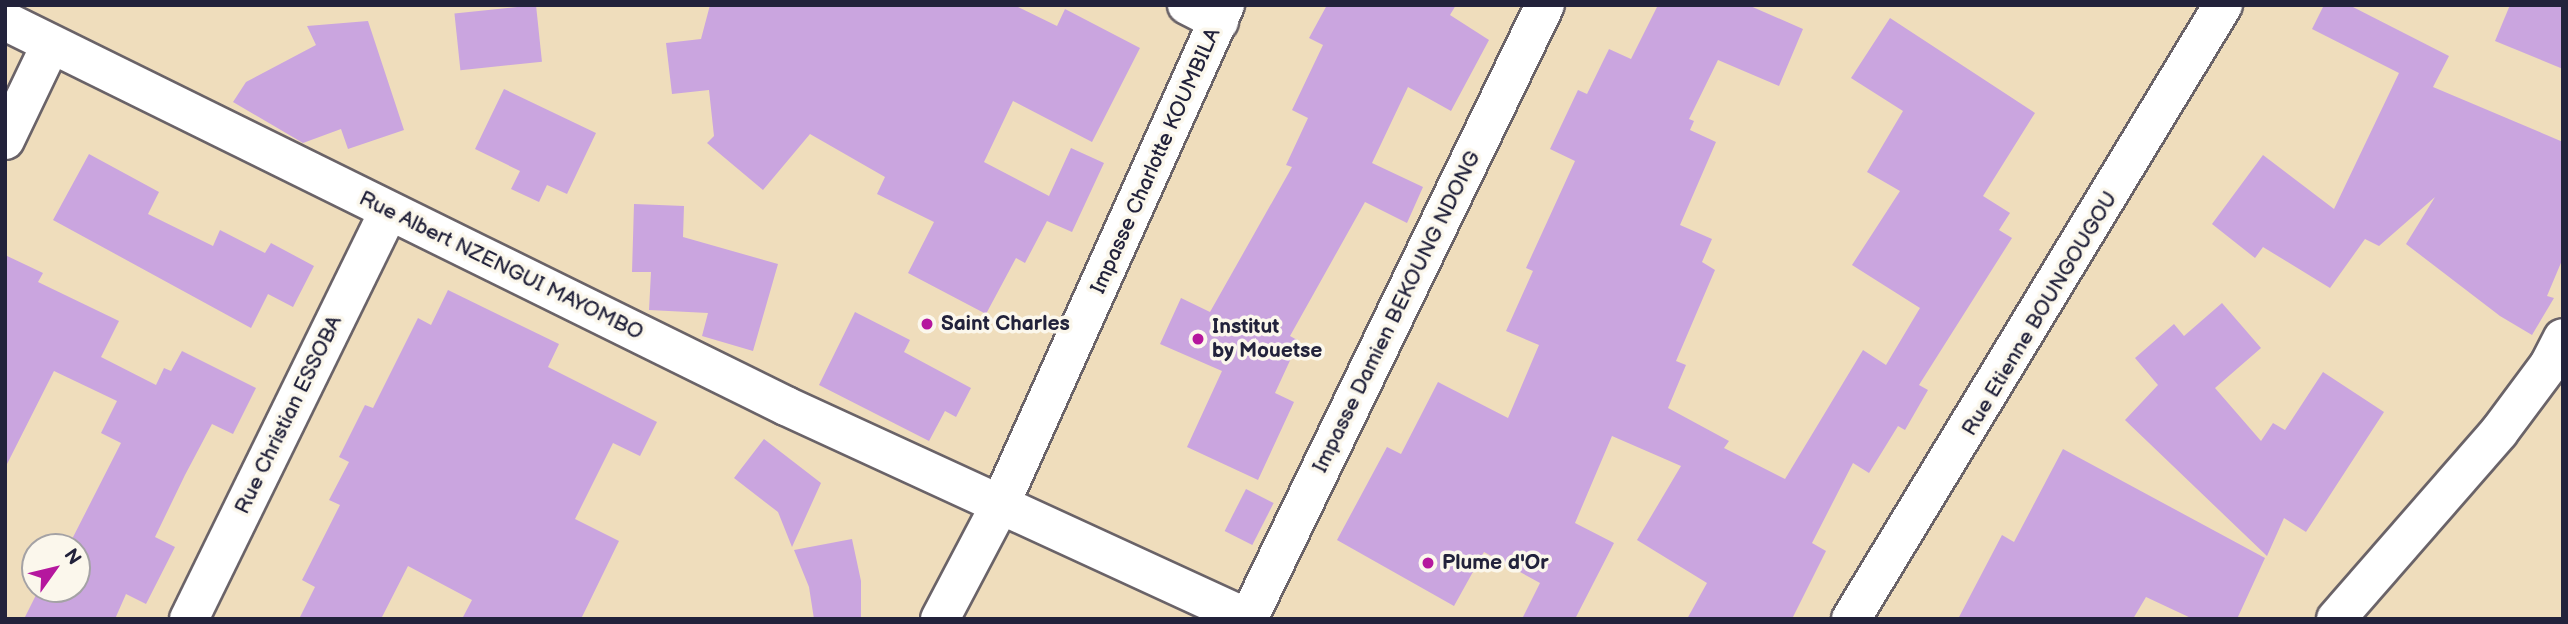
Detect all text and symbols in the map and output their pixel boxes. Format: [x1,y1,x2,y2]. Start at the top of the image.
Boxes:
street label: Impasse Charlotte KOUMBILA [1086,24,1226,298]
street label: Impasse Damien BEKOUNG NDONG [1308,147,1486,477]
street label: Rue Albert NZENGUI MAYOMBO [355,186,647,346]
street label: Rue Etienne BOUNGOUGOU [1957,188,2123,440]
place label: Saint Charles [941,311,1070,337]
street label: Rue Christian ESSOBA [230,312,348,518]
place label: Institut by Mouetse [1212,314,1323,364]
marker: Saint Charles [919,316,935,332]
marker: Institut by Mouetse [1190,331,1206,347]
north arrow [21,533,91,603]
text: N [59,545,86,569]
place label: Plume d'Or [1442,550,1549,576]
marker: Plume d'Or [1420,555,1436,571]

